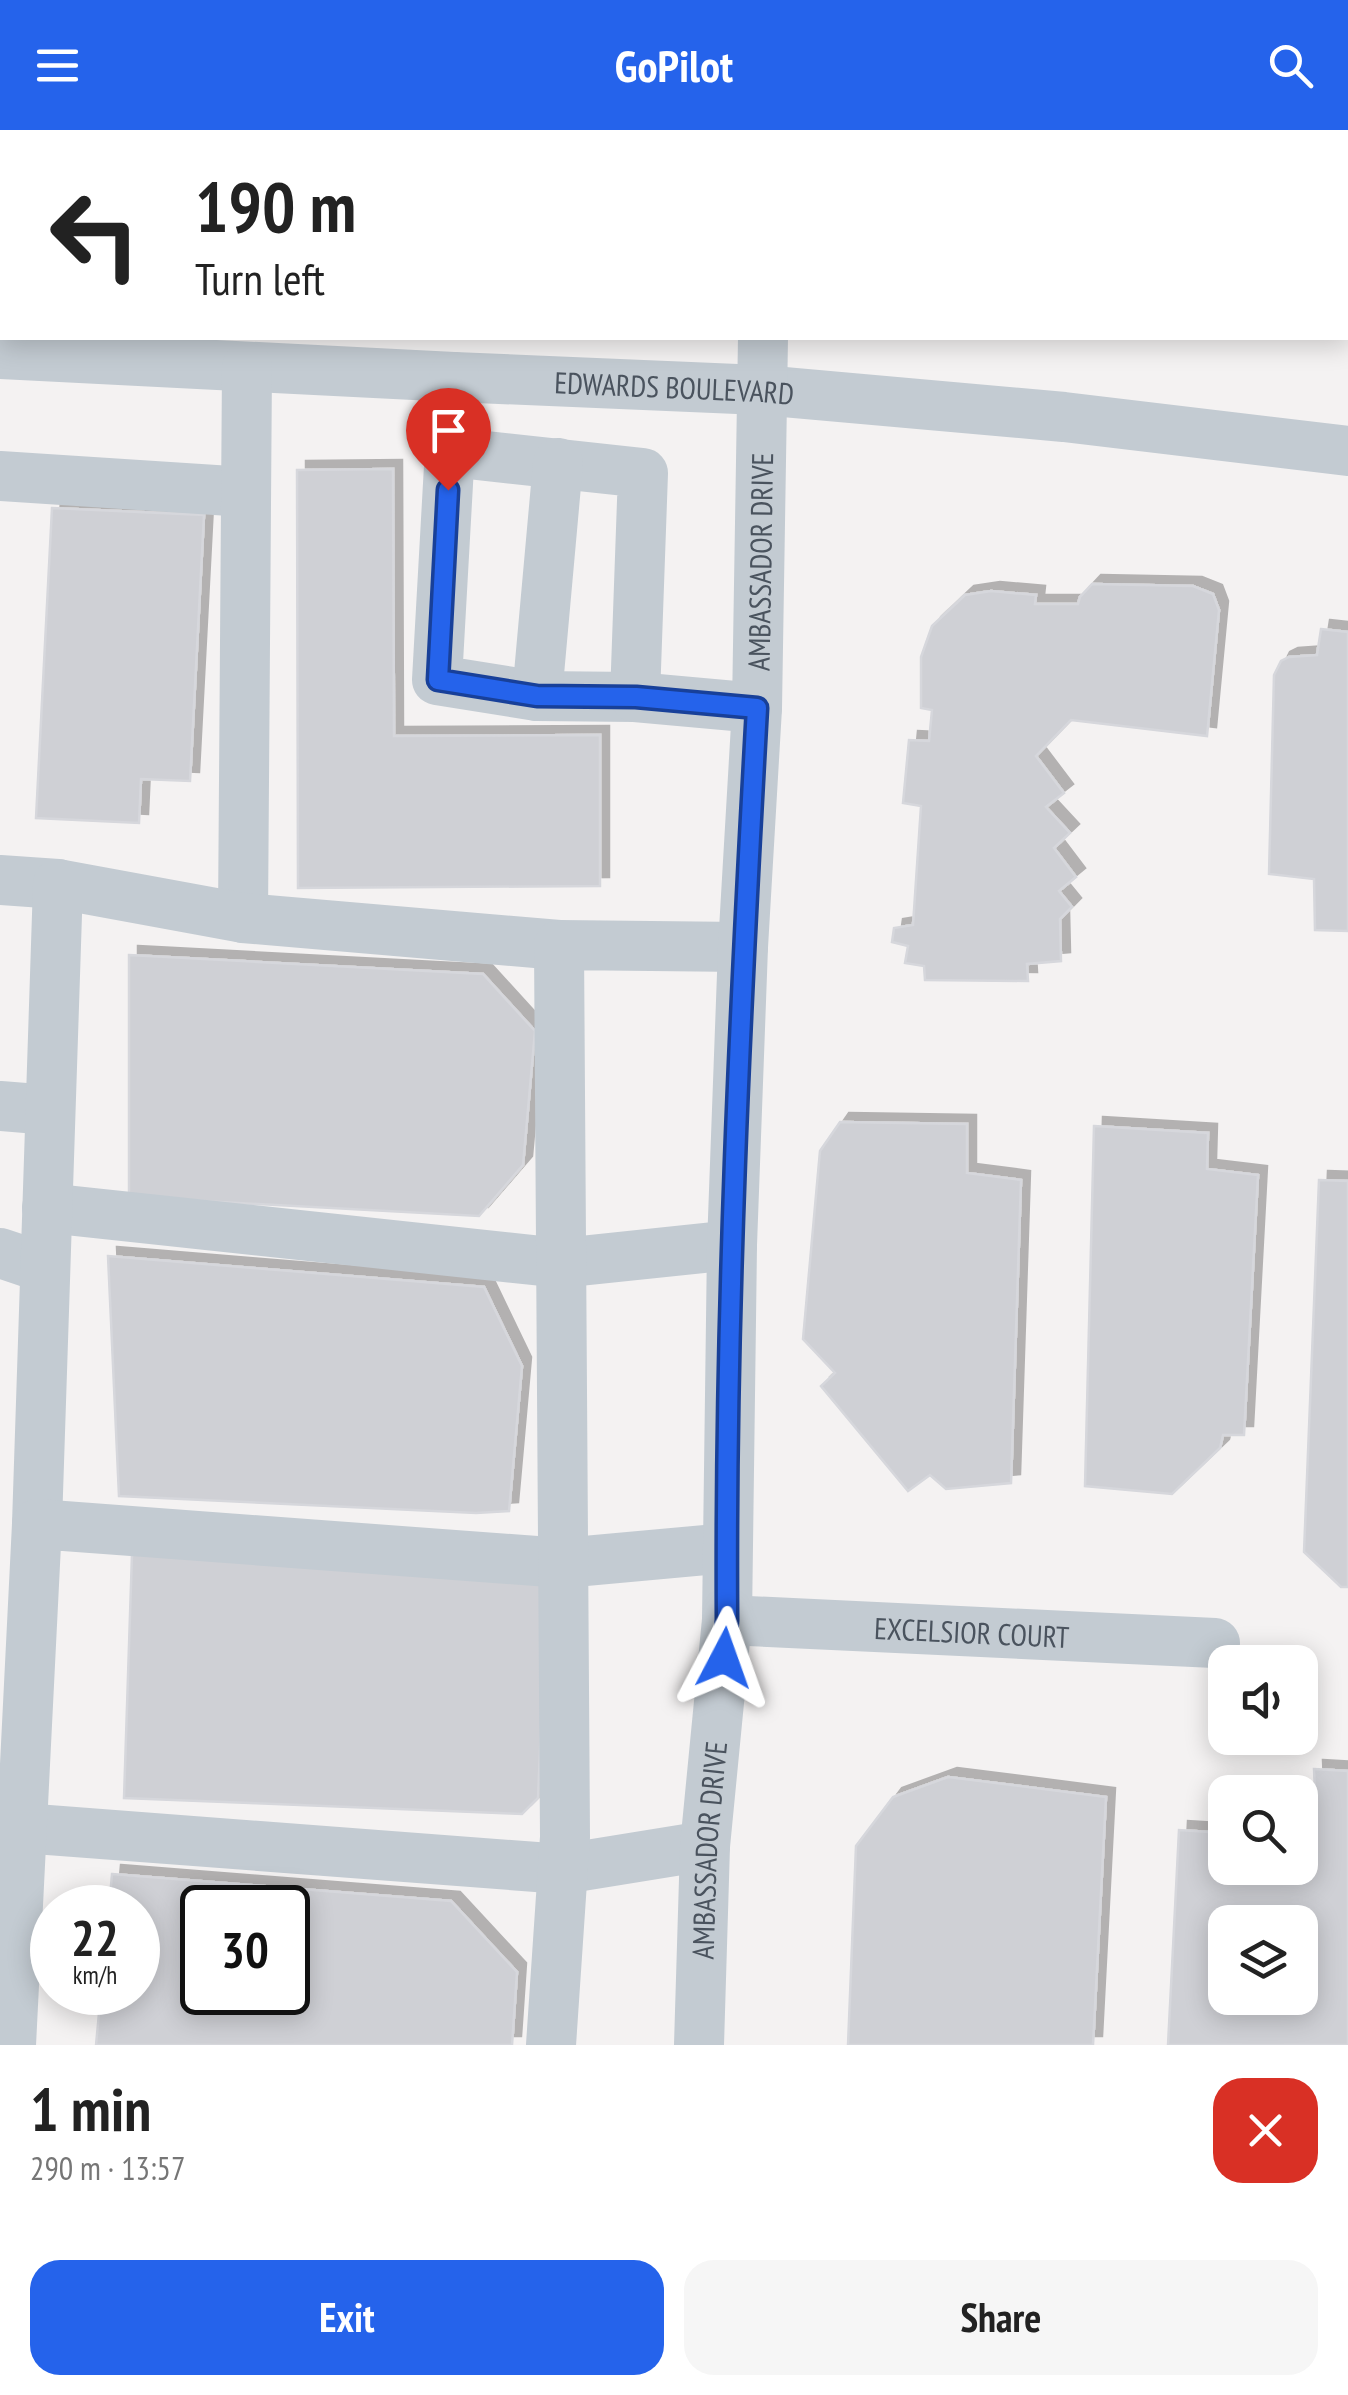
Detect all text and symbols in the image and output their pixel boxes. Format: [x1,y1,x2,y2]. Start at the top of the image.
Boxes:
text: GoPilot [615,36,733,94]
icon: menu [30,38,85,93]
icon: search [1263,38,1318,93]
text: 190 m [195,161,356,251]
icon: left [30,170,160,300]
text: Turn left [195,249,325,307]
street label: EDWARDS BOULEVARD [554,362,796,412]
pin [406,388,491,491]
icon: arrive [421,403,476,458]
street label: AMBASSADOR DRIVE [738,452,781,671]
position arrow [672,1606,776,1710]
street label: EXCELSIOR COURT [873,1607,1070,1656]
map controls [1208,1645,1318,2015]
button: sound [1208,1645,1318,1755]
street label: AMBASSADOR DRIVE [682,1739,735,1960]
button: search [1208,1775,1318,1885]
speed limit sign: 30 [180,1885,310,2015]
text: 22 [71,1905,119,1970]
button: layers [1208,1905,1318,2015]
text: km/h [73,1959,117,1991]
text: 1 min [30,2070,151,2148]
button: close [1213,2078,1318,2183]
text: 290 m · 13:57 [30,2147,185,2189]
button: Exit [30,2260,664,2375]
button: Share [684,2260,1318,2375]

